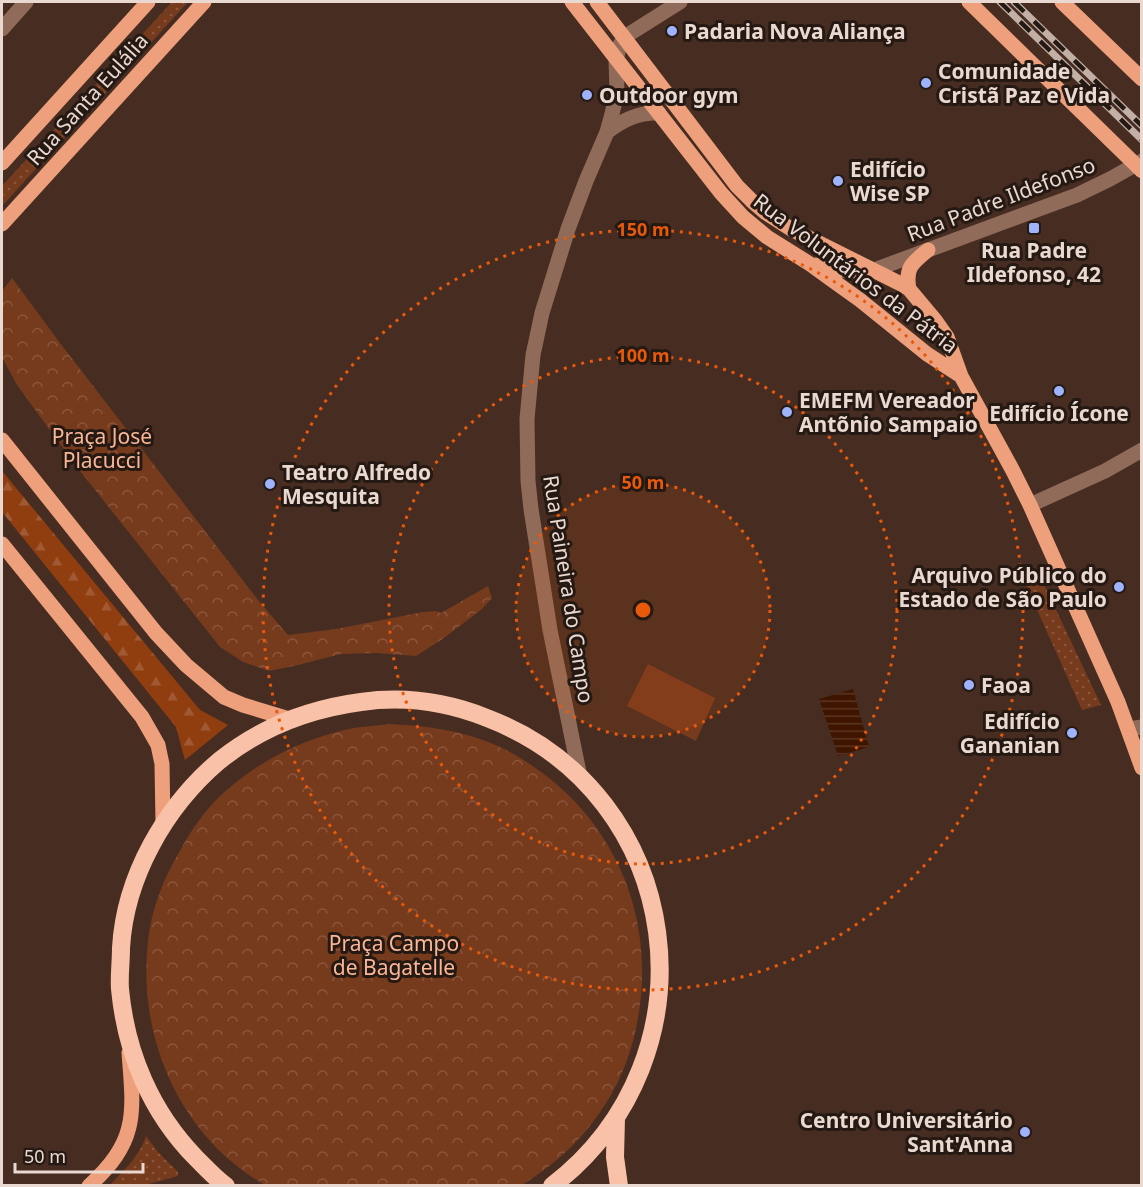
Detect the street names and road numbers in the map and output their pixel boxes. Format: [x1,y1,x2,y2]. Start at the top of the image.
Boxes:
street label: Rua Santa Eulália [20,27,154,171]
street label: Rua Padre Ildefonso [903,150,1099,248]
street label: Rua Voluntários da Pátria [748,187,964,359]
street label: Rua Paineira do Campo [537,473,601,705]

